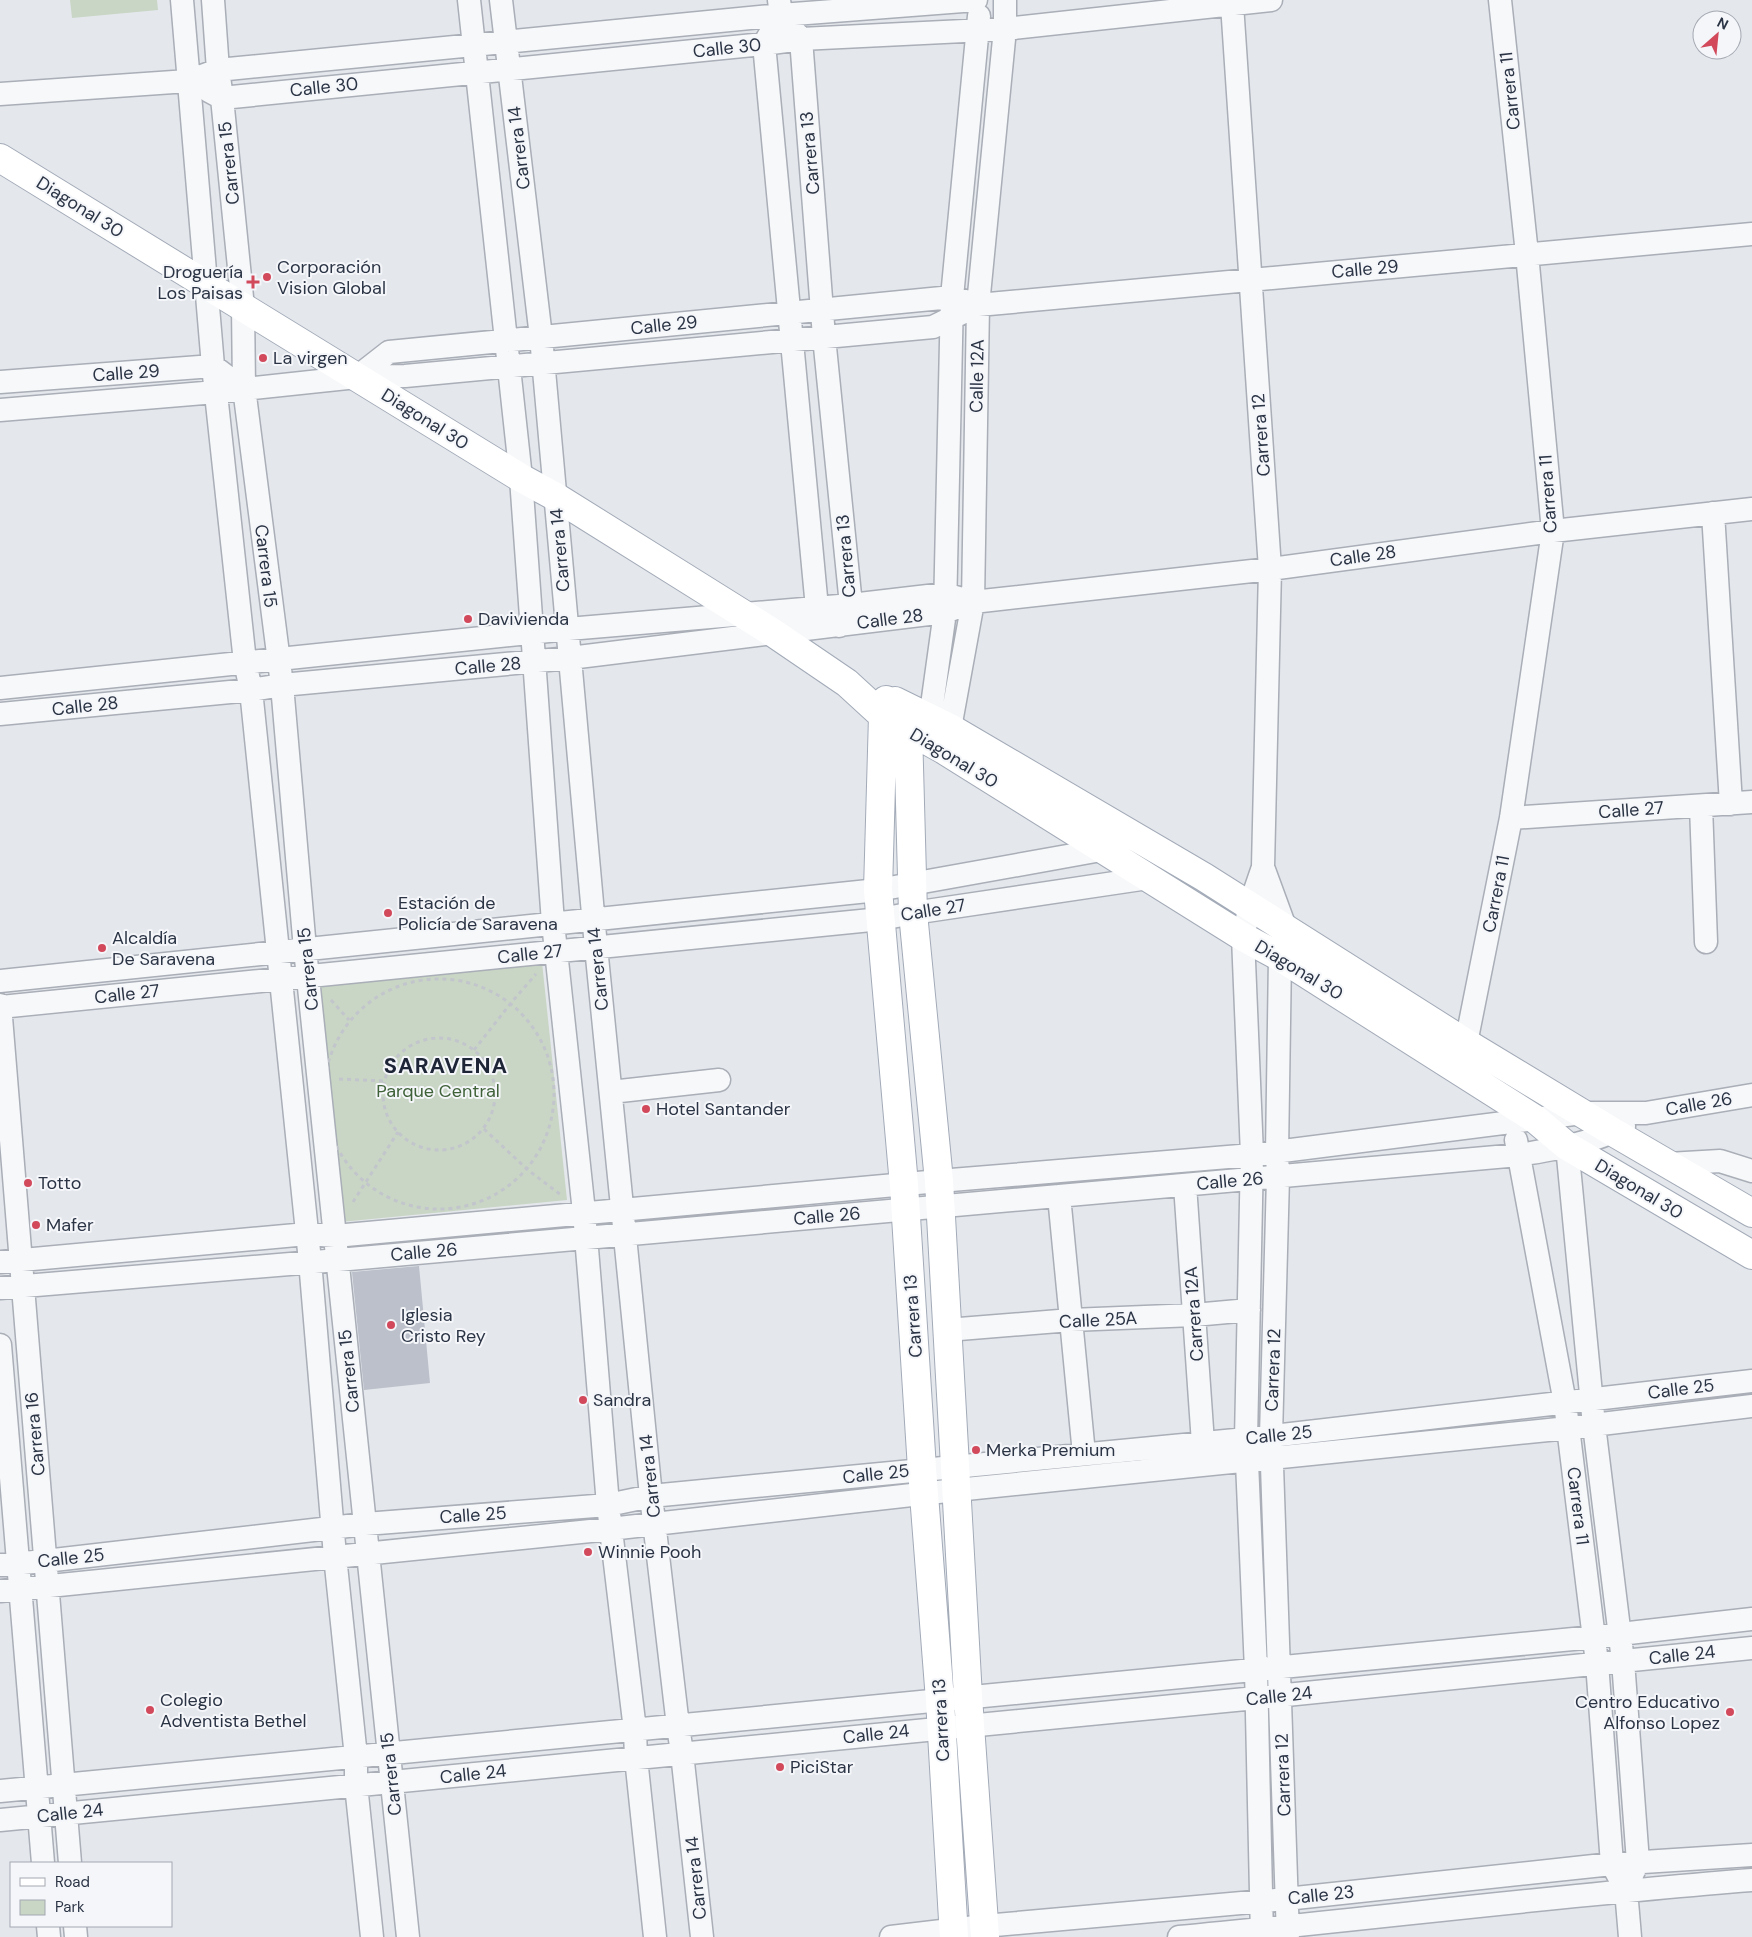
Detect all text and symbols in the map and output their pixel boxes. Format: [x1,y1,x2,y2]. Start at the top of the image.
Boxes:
north arrow [1692,10,1742,60]
text: N [1714,13,1732,34]
street label: Calle 30 [692,32,762,64]
street label: Carrera 11 [1494,51,1526,131]
street label: Calle 30 [289,71,359,103]
street label: Carrera 14 [502,105,536,191]
street label: Carrera 13 [794,110,826,196]
street label: Carrera 15 [213,120,245,206]
street label: Diagonal 30 [32,171,128,243]
street label: Calle 29 [1330,254,1400,284]
place label: Corporación Vision Global [277,255,386,300]
place label: Droguería Los Paisas [157,260,243,305]
marker: Corporación Vision Global [261,271,273,283]
marker: Droguería Los Paisas [247,276,259,288]
street label: Calle 29 [629,310,699,340]
street label: Calle 12A [964,339,990,413]
place label: La virgen [273,346,348,370]
marker: La virgen [257,352,269,364]
street label: Calle 29 [92,359,160,387]
street label: Diagonal 30 [377,383,473,455]
street label: Carrera 12 [1246,393,1276,477]
street label: Carrera 11 [1533,454,1563,534]
street label: Carrera 14 [544,507,576,593]
street label: Carrera 13 [830,513,862,599]
street label: Carrera 15 [249,523,283,609]
street label: Calle 28 [1328,539,1398,573]
street label: Calle 28 [855,603,925,635]
place label: Davivienda [478,607,569,631]
marker: Davivienda [462,613,474,625]
street label: Calle 28 [454,651,522,681]
street label: Calle 28 [51,691,119,721]
street label: Diagonal 30 [906,722,1002,794]
street label: Calle 27 [1598,796,1664,824]
street label: Carrera 11 [1477,853,1515,935]
place label: Estación de Policía de Saravena [398,891,558,936]
street label: Calle 27 [899,893,967,927]
marker: Estación de Policía de Saravena [382,907,394,919]
place label: Alcaldía De Saravena [112,926,215,971]
street label: Carrera 15 [292,926,324,1012]
street label: Carrera 14 [582,926,614,1012]
street label: Diagonal 30 [1251,934,1347,1006]
street label: Calle 27 [496,939,564,969]
marker: Alcaldía De Saravena [96,942,108,954]
street label: Calle 27 [93,979,161,1009]
district label: SARAVENA [384,1051,508,1080]
park label: Parque Central [376,1079,500,1103]
street label: Calle 26 [1664,1086,1734,1122]
place label: Hotel Santander [656,1097,791,1121]
marker: Hotel Santander [640,1103,652,1115]
street label: Diagonal 30 [1591,1153,1687,1225]
street label: Calle 26 [1195,1166,1265,1196]
place label: Totto [38,1171,81,1195]
marker: Totto [22,1177,34,1189]
street label: Calle 26 [792,1201,862,1231]
place label: Mafer [46,1213,94,1237]
marker: Mafer [30,1219,42,1231]
street label: Calle 26 [389,1237,459,1267]
street label: Carrera 12A [1179,1266,1209,1362]
street label: Carrera 13 [898,1274,928,1358]
place label: Iglesia Cristo Rey [401,1303,486,1348]
street label: Calle 25A [1058,1306,1138,1334]
marker: Iglesia Cristo Rey [385,1319,397,1331]
street label: Carrera 15 [333,1328,365,1414]
street label: Carrera 12 [1260,1328,1286,1412]
street label: Calle 25 [1646,1373,1716,1405]
place label: Sandra [593,1388,651,1412]
street label: Carrera 16 [19,1391,51,1477]
marker: Sandra [577,1394,589,1406]
street label: Calle 25 [1244,1420,1314,1450]
street label: Carrera 14 [634,1433,666,1519]
place label: Merka Premium [986,1438,1115,1462]
marker: Merka Premium [970,1444,982,1456]
street label: Calle 25 [841,1459,911,1489]
street label: Carrera 11 [1561,1466,1595,1546]
street label: Calle 25 [439,1501,507,1529]
place label: Winnie Pooh [598,1540,701,1564]
street label: Calle 25 [36,1543,106,1573]
marker: Winnie Pooh [582,1546,594,1558]
street label: Calle 24 [1648,1640,1717,1670]
street label: Carrera 13 [927,1678,955,1762]
street label: Calle 24 [1245,1681,1314,1711]
place label: Colegio Adventista Bethel [160,1688,306,1733]
place label: Centro Educativo Alfonso Lopez [1575,1690,1720,1735]
marker: Colegio Adventista Bethel [144,1704,156,1716]
marker: Centro Educativo Alfonso Lopez [1724,1706,1736,1718]
street label: Calle 24 [842,1719,911,1749]
street label: Carrera 15 [375,1731,407,1817]
street label: Carrera 12 [1270,1733,1296,1817]
place label: PiciStar [790,1755,854,1779]
street label: Calle 24 [439,1759,508,1789]
marker: PiciStar [774,1761,786,1773]
street label: Calle 24 [36,1798,105,1828]
street label: Carrera 14 [680,1835,712,1921]
legend [10,1862,172,1927]
text: Road [55,1872,90,1892]
street label: Calle 23 [1287,1880,1355,1910]
text: Park [55,1897,85,1917]

